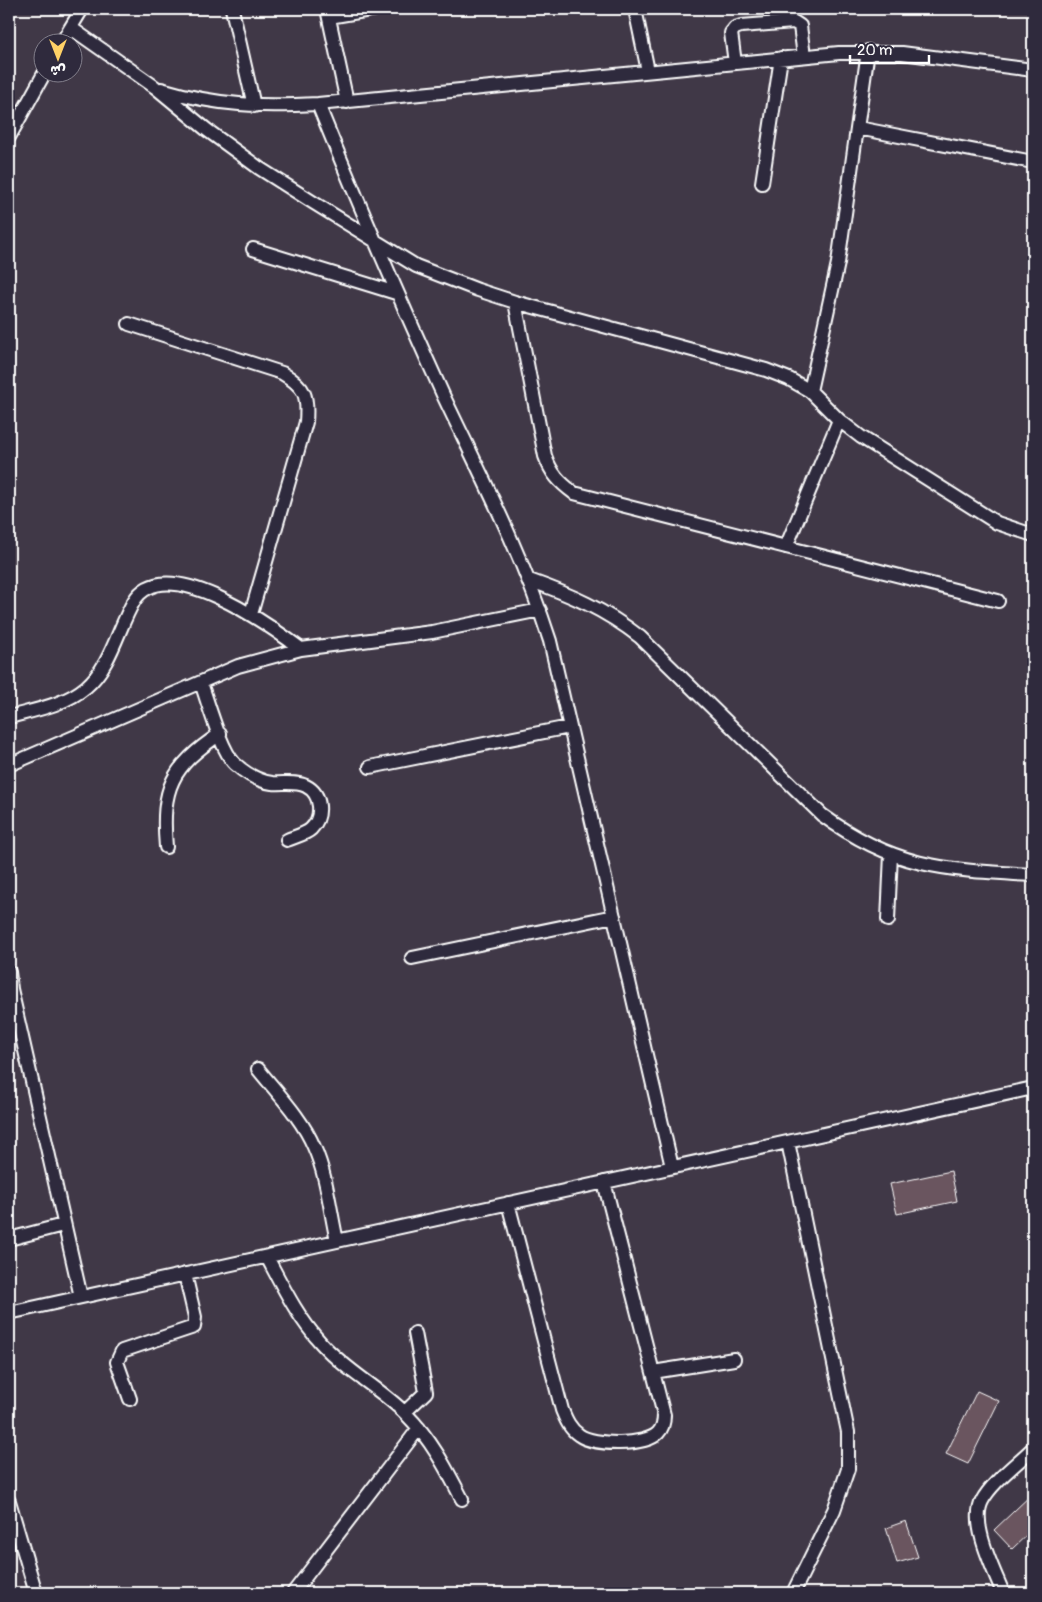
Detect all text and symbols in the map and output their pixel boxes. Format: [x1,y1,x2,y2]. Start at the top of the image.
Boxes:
north arrow [32,32,82,82]
scale bar [850,32,928,64]
text: 20 m [857,41,892,60]
text: ش [50,62,66,79]

